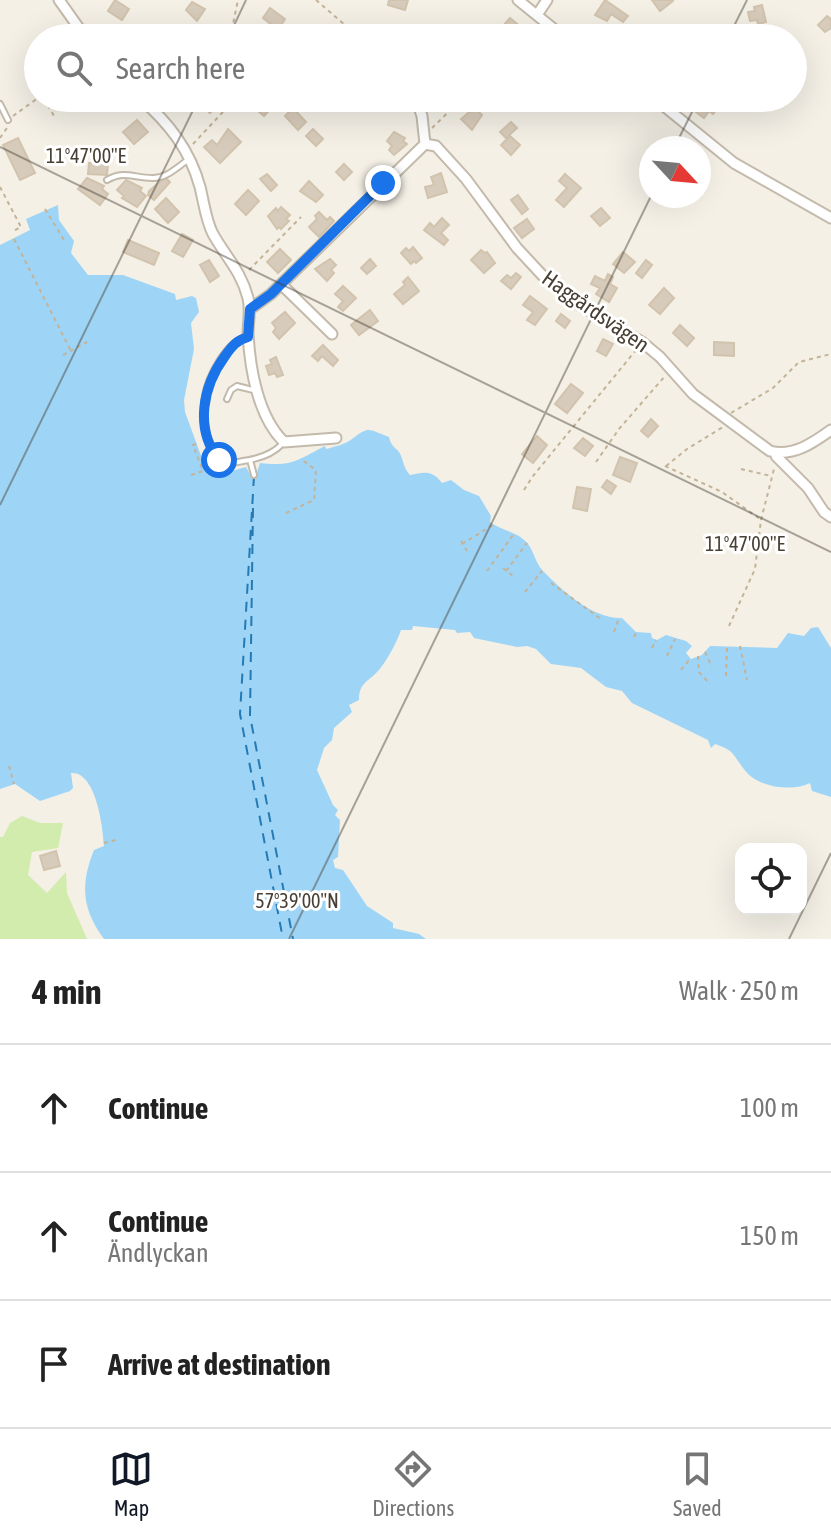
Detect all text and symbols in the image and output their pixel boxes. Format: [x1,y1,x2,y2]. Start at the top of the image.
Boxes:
search box [24,24,807,112]
icon: search [52,46,96,90]
text: Search here [116,51,245,85]
north arrow [639,136,711,208]
text: 11°47'00"E [46,144,127,167]
route end [365,165,401,201]
street label: Haggårdsvägen [537,265,655,357]
route start [201,442,237,478]
text: 11°47'00"E [705,532,786,555]
map controls [735,843,807,915]
button: locate [735,843,807,915]
text: 57°39'00"N [255,889,339,912]
text: 4 min [32,972,101,1011]
text: Walk · 250 m [679,976,799,1006]
icon: ahead [32,1086,76,1130]
text: Continue [108,1091,208,1125]
text: 100 m [740,1093,799,1123]
text: Continue [108,1204,208,1238]
icon: ahead [32,1214,76,1258]
text: 150 m [740,1221,799,1251]
text: Ändlyckan [108,1238,209,1268]
icon: arrive [32,1342,76,1386]
text: Arrive at destination [108,1347,330,1381]
tab: Map [109,1447,153,1521]
tab: Directions [372,1447,454,1521]
tab: Saved [673,1447,722,1521]

